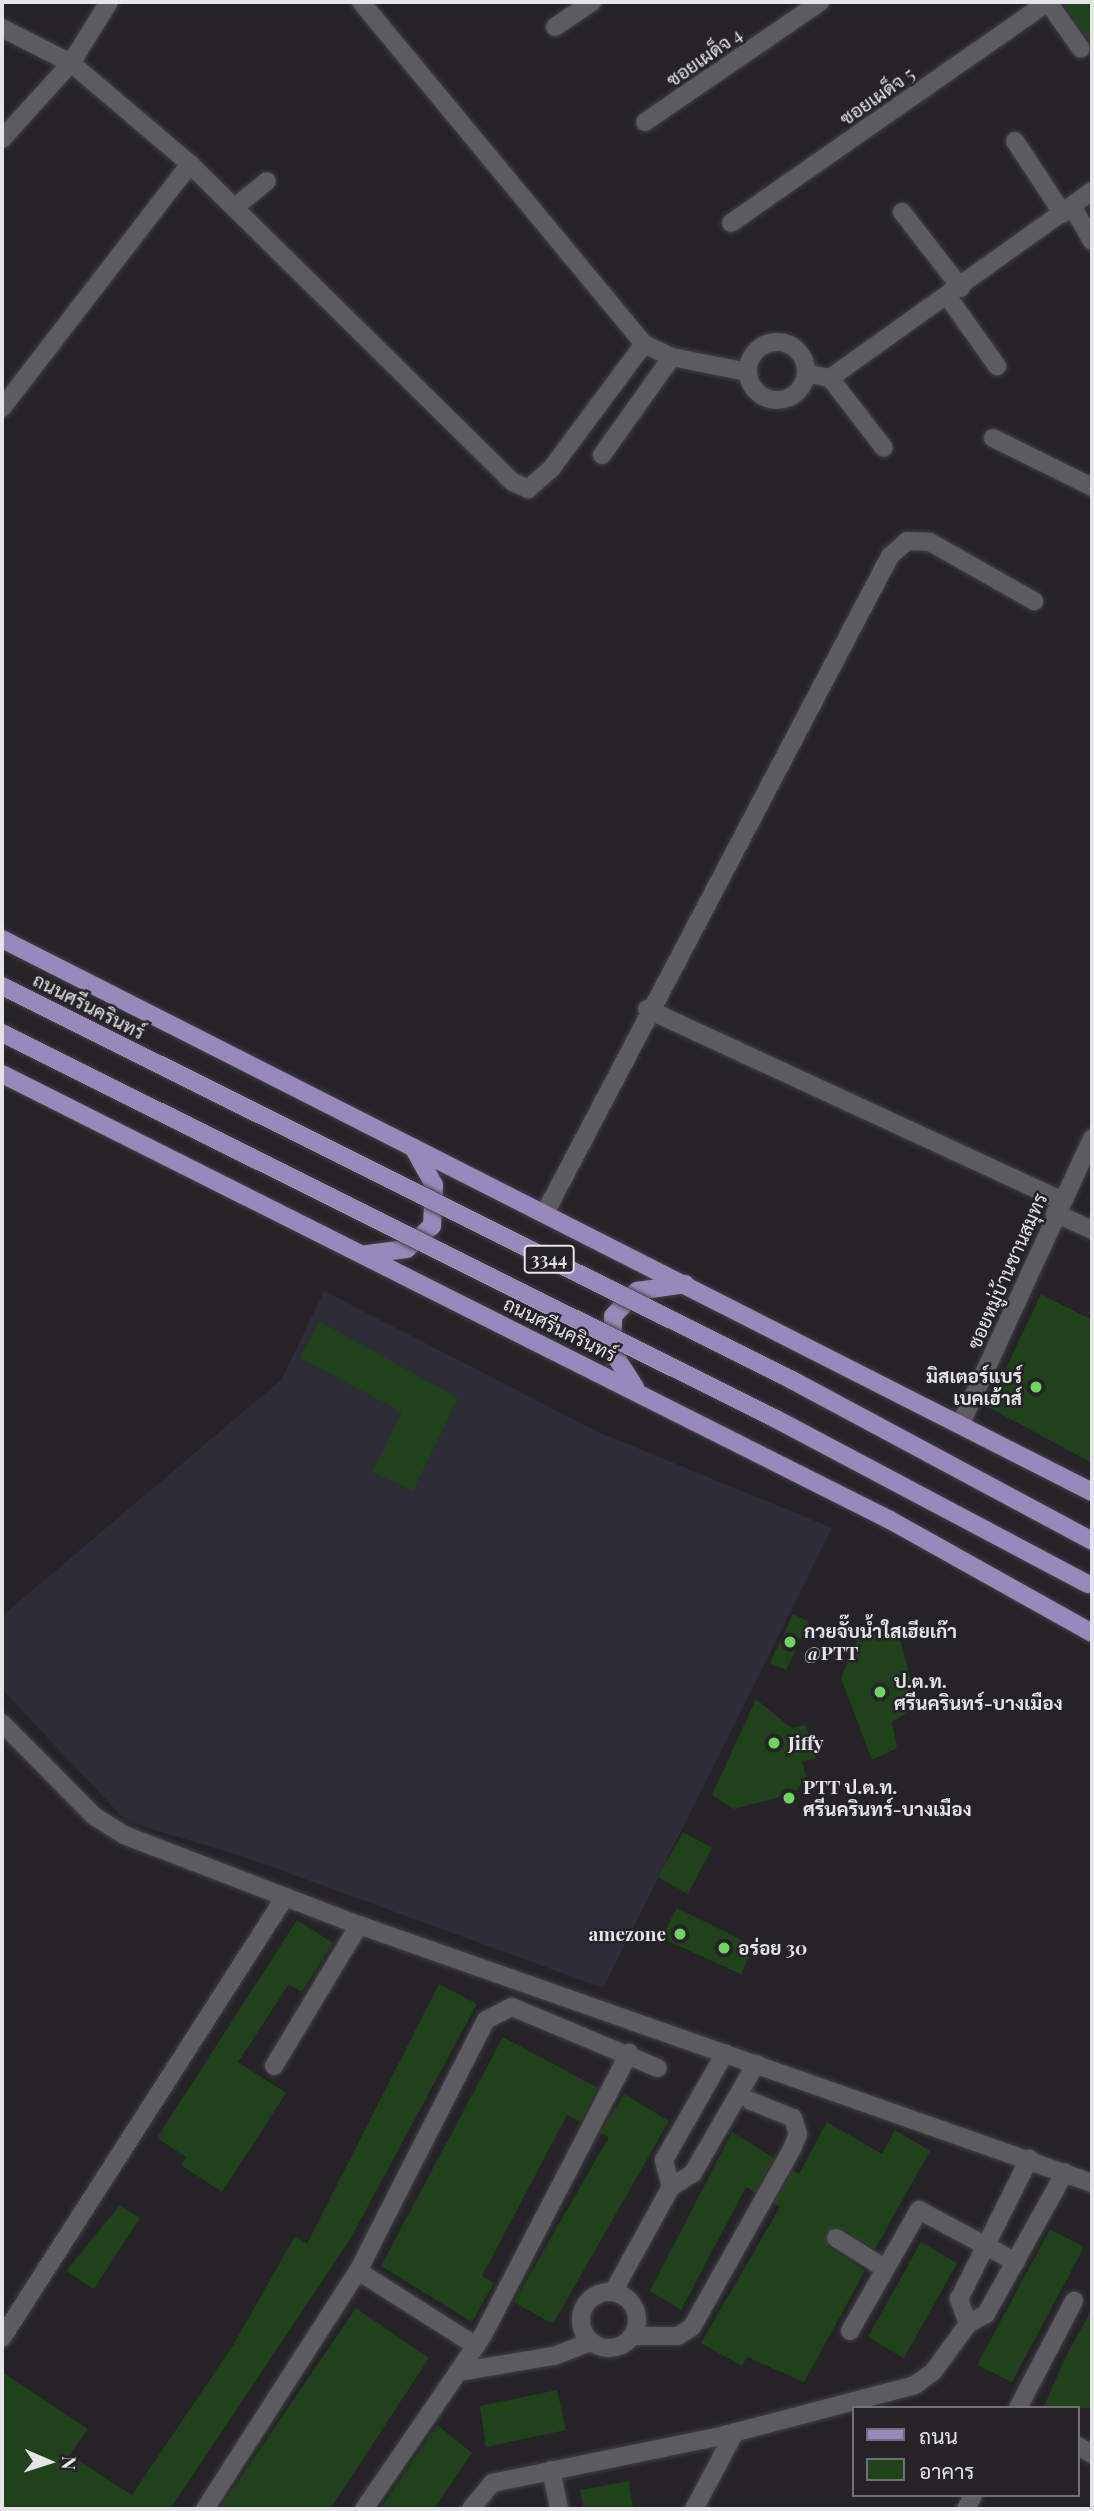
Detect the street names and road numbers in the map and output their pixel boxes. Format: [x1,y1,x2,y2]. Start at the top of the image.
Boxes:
street label: ซอยเผด็จ 4 [662,23,746,91]
street label: ซอยเผด็จ 5 [835,62,919,130]
street label: ถนนศรีนครินทร์ [29,968,149,1044]
street label: ซอยหมู่บ้านชานสมุทร [962,1190,1052,1352]
road number: 3344 [523,1244,575,1274]
street label: ถนนศรีนครินทร์ [500,1292,620,1366]

